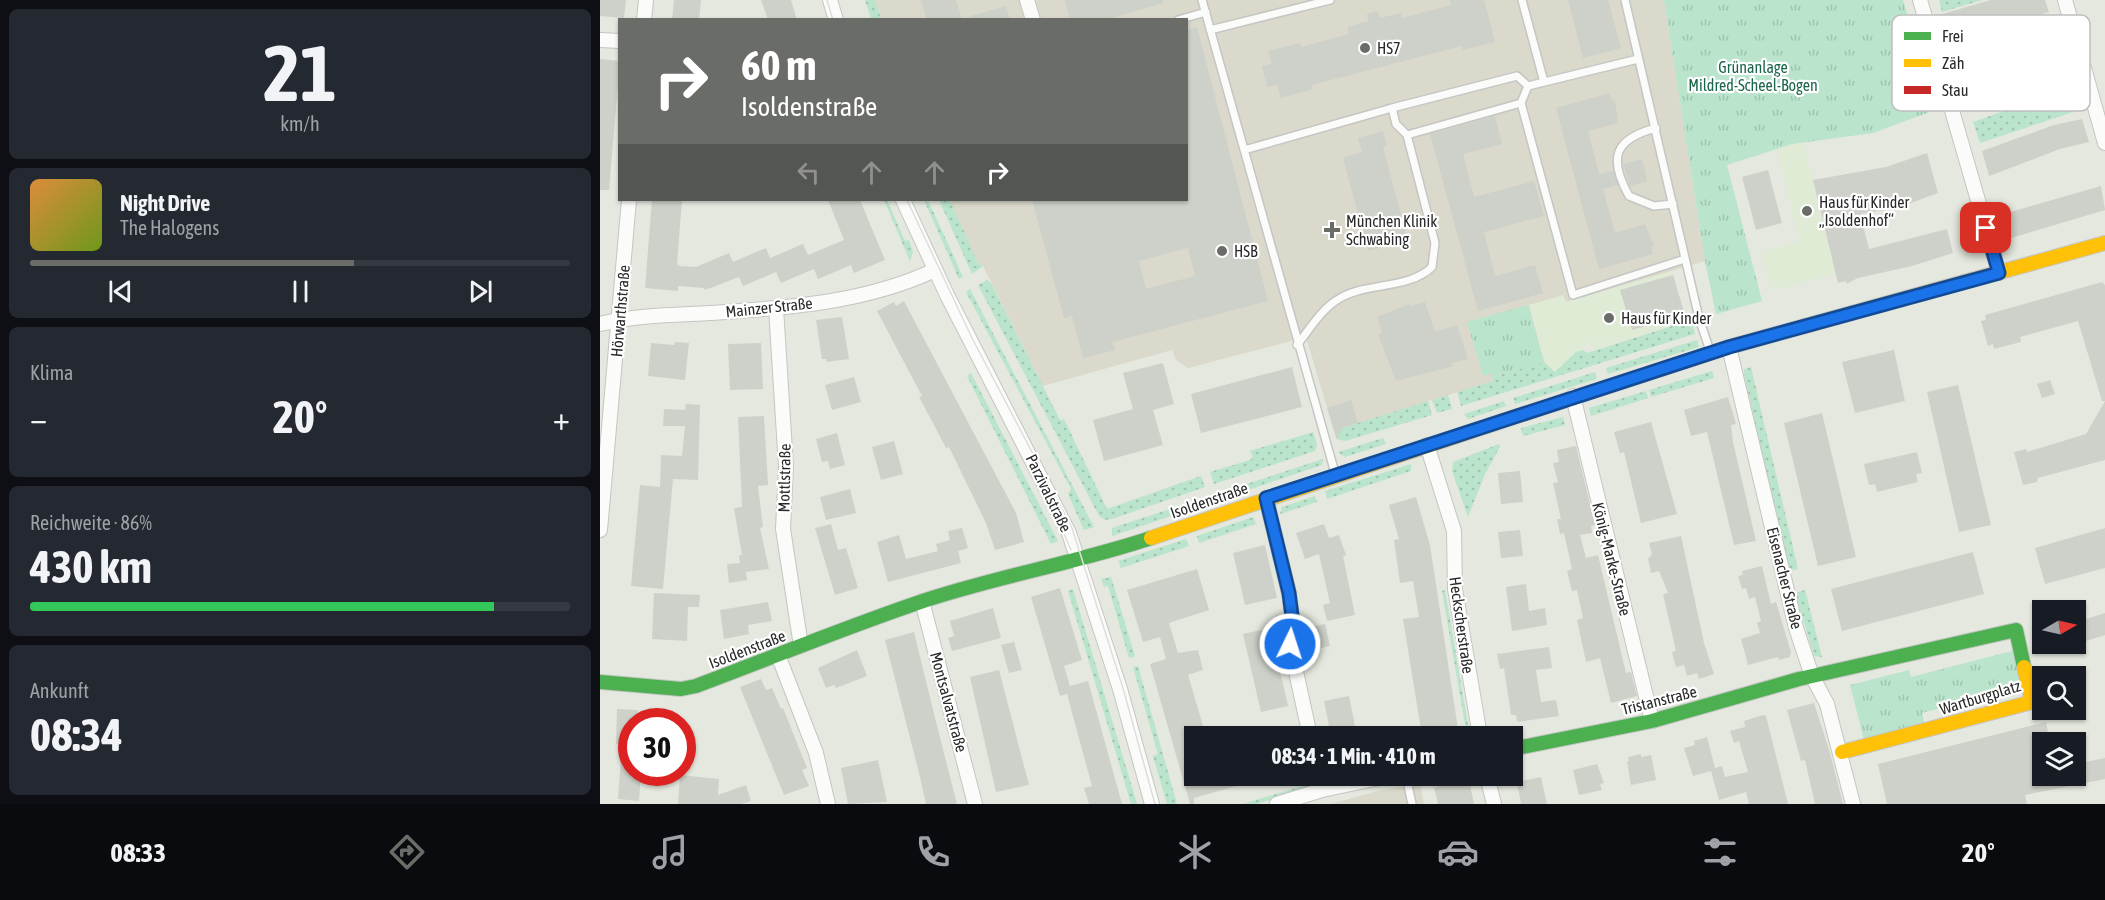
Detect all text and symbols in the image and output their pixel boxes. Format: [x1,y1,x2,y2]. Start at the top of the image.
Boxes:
legend [1892,15,2090,111]
text: Frei [1942,27,1964,45]
text: 21 [263,28,337,118]
place label: HS7 [1377,39,1401,57]
text: 60 m [741,41,816,89]
marker: HS7 [1358,41,1372,55]
icon: right [642,42,720,120]
text: Zäh [1942,54,1964,72]
park label: Grünanlage Mildred-Scheel-Bogen [1688,58,1818,95]
text: Stau [1942,81,1969,99]
text: Isoldenstraße [741,91,877,122]
text: km/h [280,112,320,135]
icon: left [792,156,825,189]
icon: ahead [855,156,888,189]
icon: ahead [918,156,951,189]
icon: right [981,156,1014,189]
text: Night Drive [120,190,210,216]
place label: Haus für Kinder „Isoldenhof“ [1819,193,1909,229]
pin [1960,202,2011,253]
marker: Haus für Kinder „Isoldenhof“ [1800,204,1814,218]
icon: arrive [1969,211,2002,244]
place label: München Klinik Schwabing [1346,212,1437,249]
text: The Halogens [120,216,219,239]
marker: München Klinik Schwabing [1323,221,1341,239]
place label: HSB [1234,242,1258,260]
marker: HSB [1215,244,1229,258]
street label: Hörwarthstraße [607,264,633,358]
icon: previous [104,275,137,308]
icon: pause [284,275,317,308]
icon: next [464,275,497,308]
street label: Mainzer Straße [725,293,813,321]
place label: Haus für Kinder [1621,309,1711,327]
marker: Haus für Kinder [1602,311,1616,325]
text: Klima [30,361,73,384]
text: 20° [273,391,327,443]
text: − [30,399,47,437]
text: + [553,399,570,437]
street label: Mottlstraße [774,444,794,512]
street label: Parzivalstraße [1022,451,1076,535]
street label: Isoldenstraße [1168,478,1250,522]
street label: König-Marke-Straße [1588,500,1635,618]
text: Reichweite · 86% [30,511,152,534]
street label: Eisenacher Straße [1764,525,1806,631]
text: 430 km [30,541,152,593]
street label: Heckscherstraße [1446,575,1478,675]
north arrow [2032,600,2086,654]
map controls [2032,600,2086,786]
position arrow [1258,612,1322,676]
street label: Isoldenstraße [706,626,788,672]
street label: Montsalvatstraße [927,650,971,754]
button: search [2032,666,2086,720]
street label: Wartburgplatz [1937,676,2023,719]
text: Ankunft [30,679,89,702]
street label: Tristanstraße [1620,682,1698,718]
speed limit sign: 30 [618,708,696,786]
text: 08:34 [30,709,123,761]
button: layers [2032,732,2086,786]
text: 08:34 · 1 Min. · 410 m [1271,743,1436,769]
icon: directions [386,831,428,873]
icon: music [649,831,691,873]
icon: phone [912,831,954,873]
icon: climate [1174,831,1216,873]
icon: car [1437,831,1479,873]
icon: filters [1699,831,1741,873]
text: 08:33 [110,837,166,868]
text: 20° [1962,837,1995,868]

